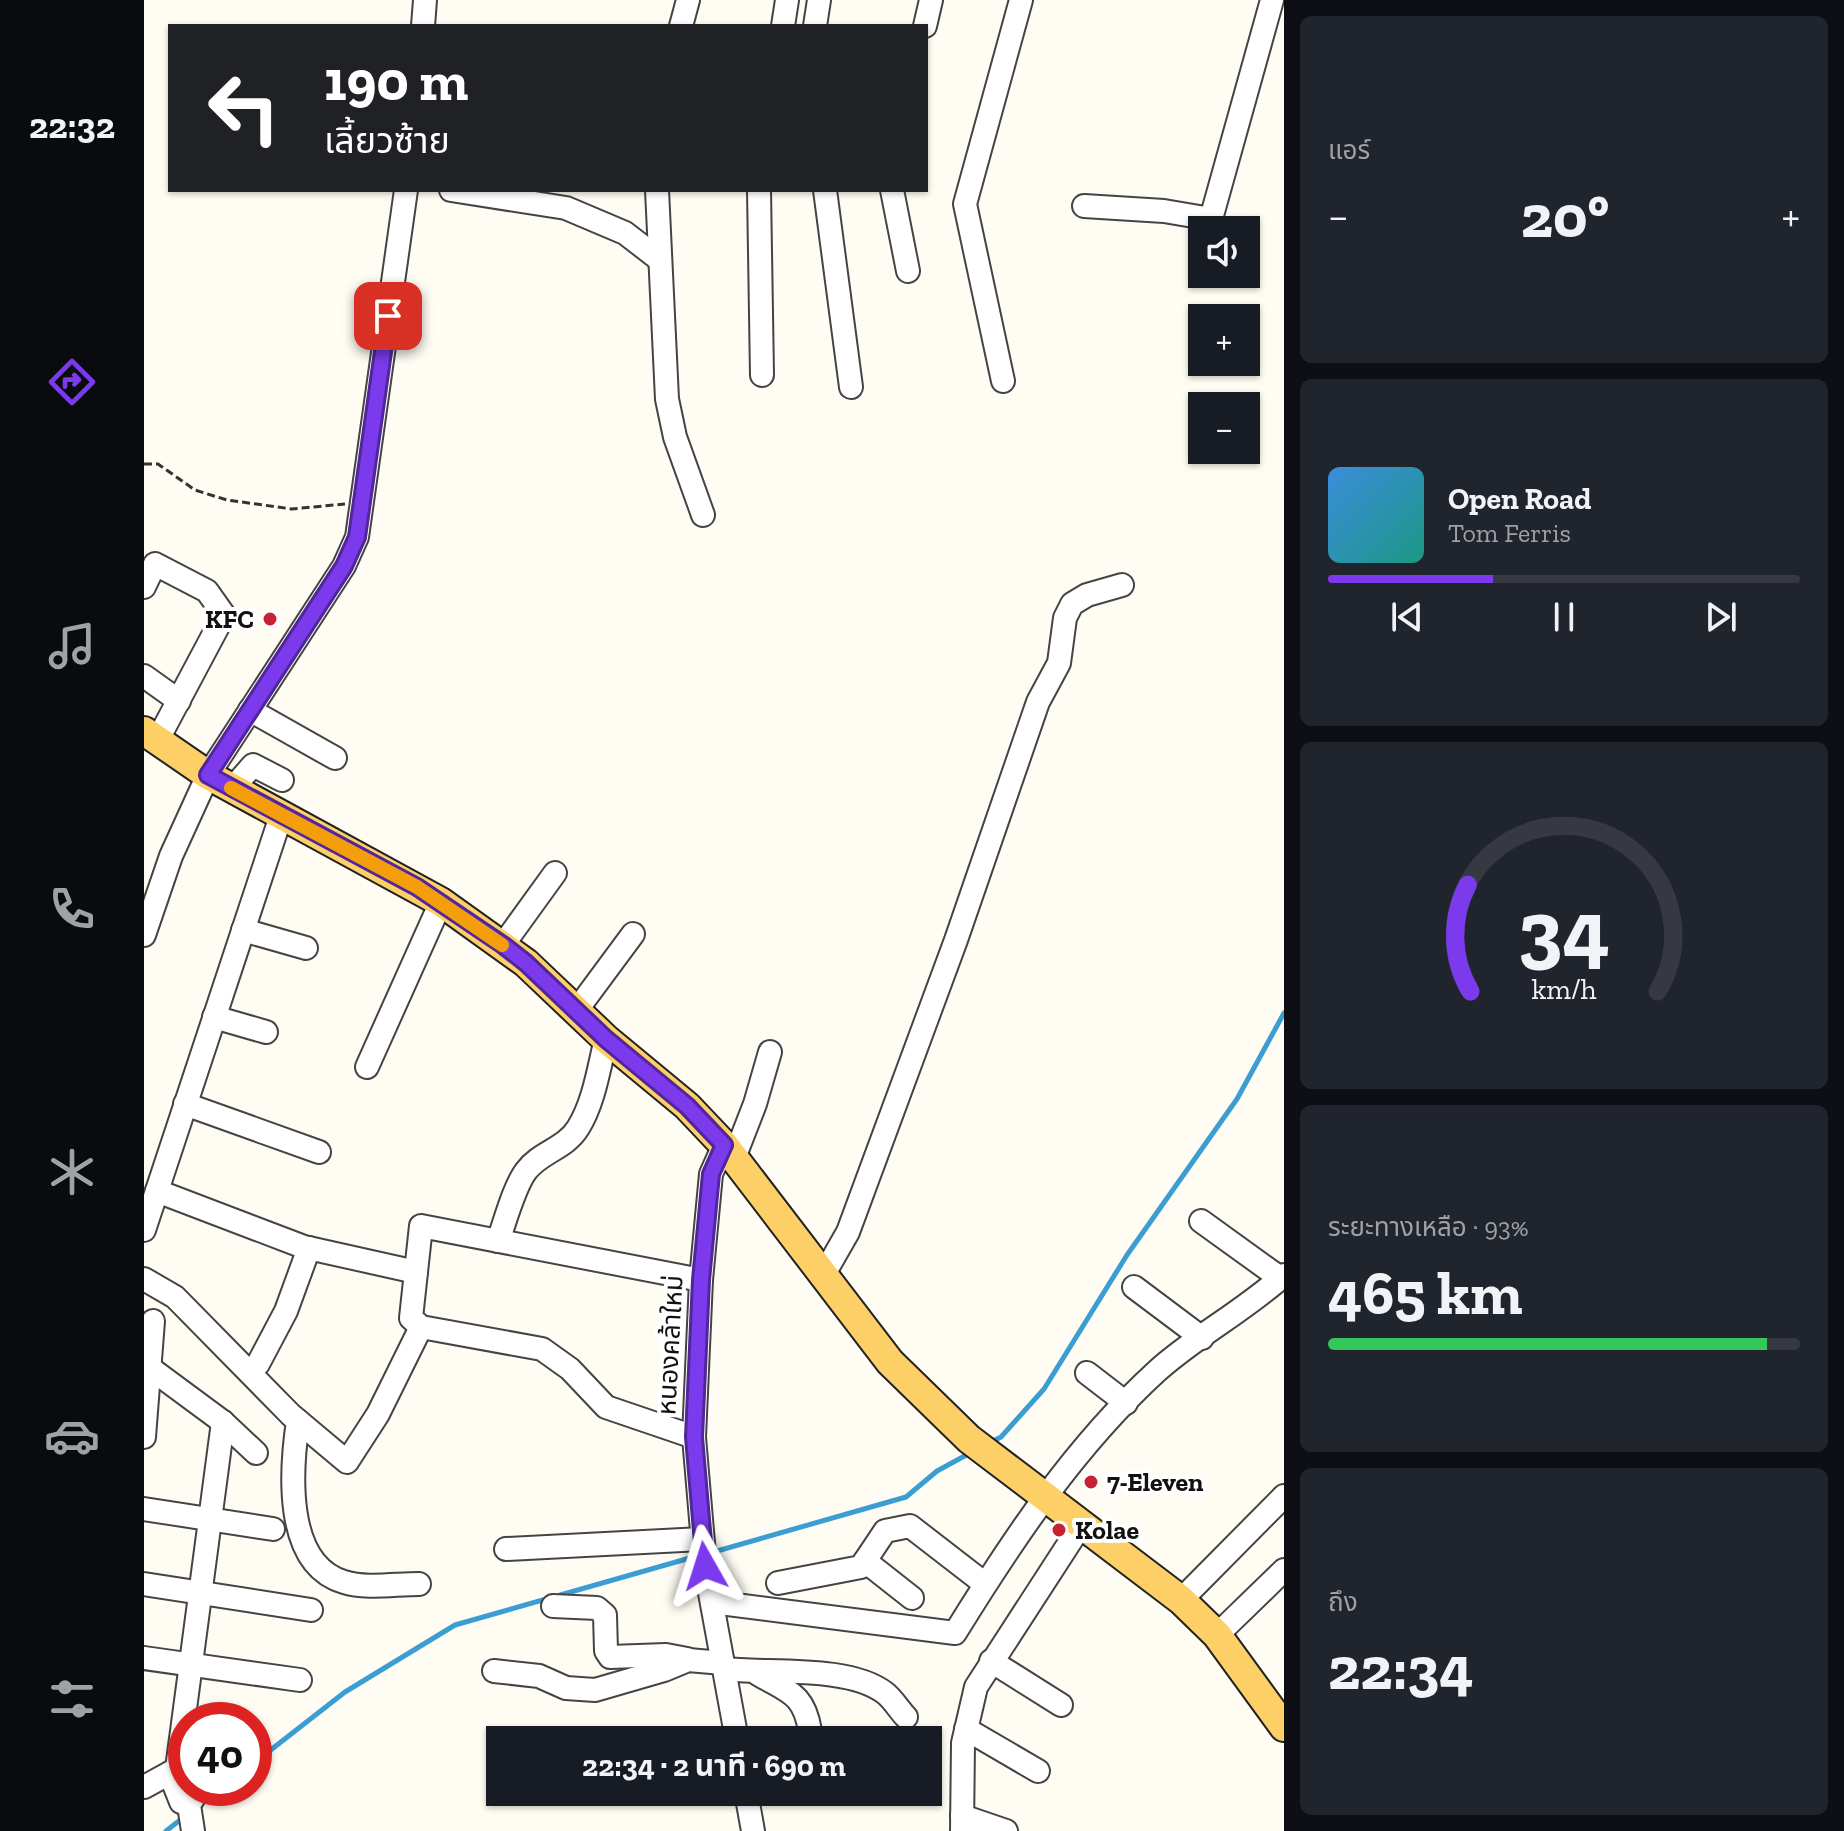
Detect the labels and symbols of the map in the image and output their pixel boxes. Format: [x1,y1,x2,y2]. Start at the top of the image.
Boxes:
pin [354,282,422,350]
place label: KFC [205,603,254,635]
marker: KFC [261,610,279,628]
street label: หนองคล้าใหม่ [650,1274,690,1416]
place label: 7-Eleven [1107,1466,1204,1498]
marker: 7-Eleven [1082,1473,1100,1491]
place label: Kolae [1075,1514,1139,1546]
marker: Kolae [1050,1521,1068,1539]
position arrow [663,1524,747,1608]
speed limit sign: 40 [168,1702,272,1806]

